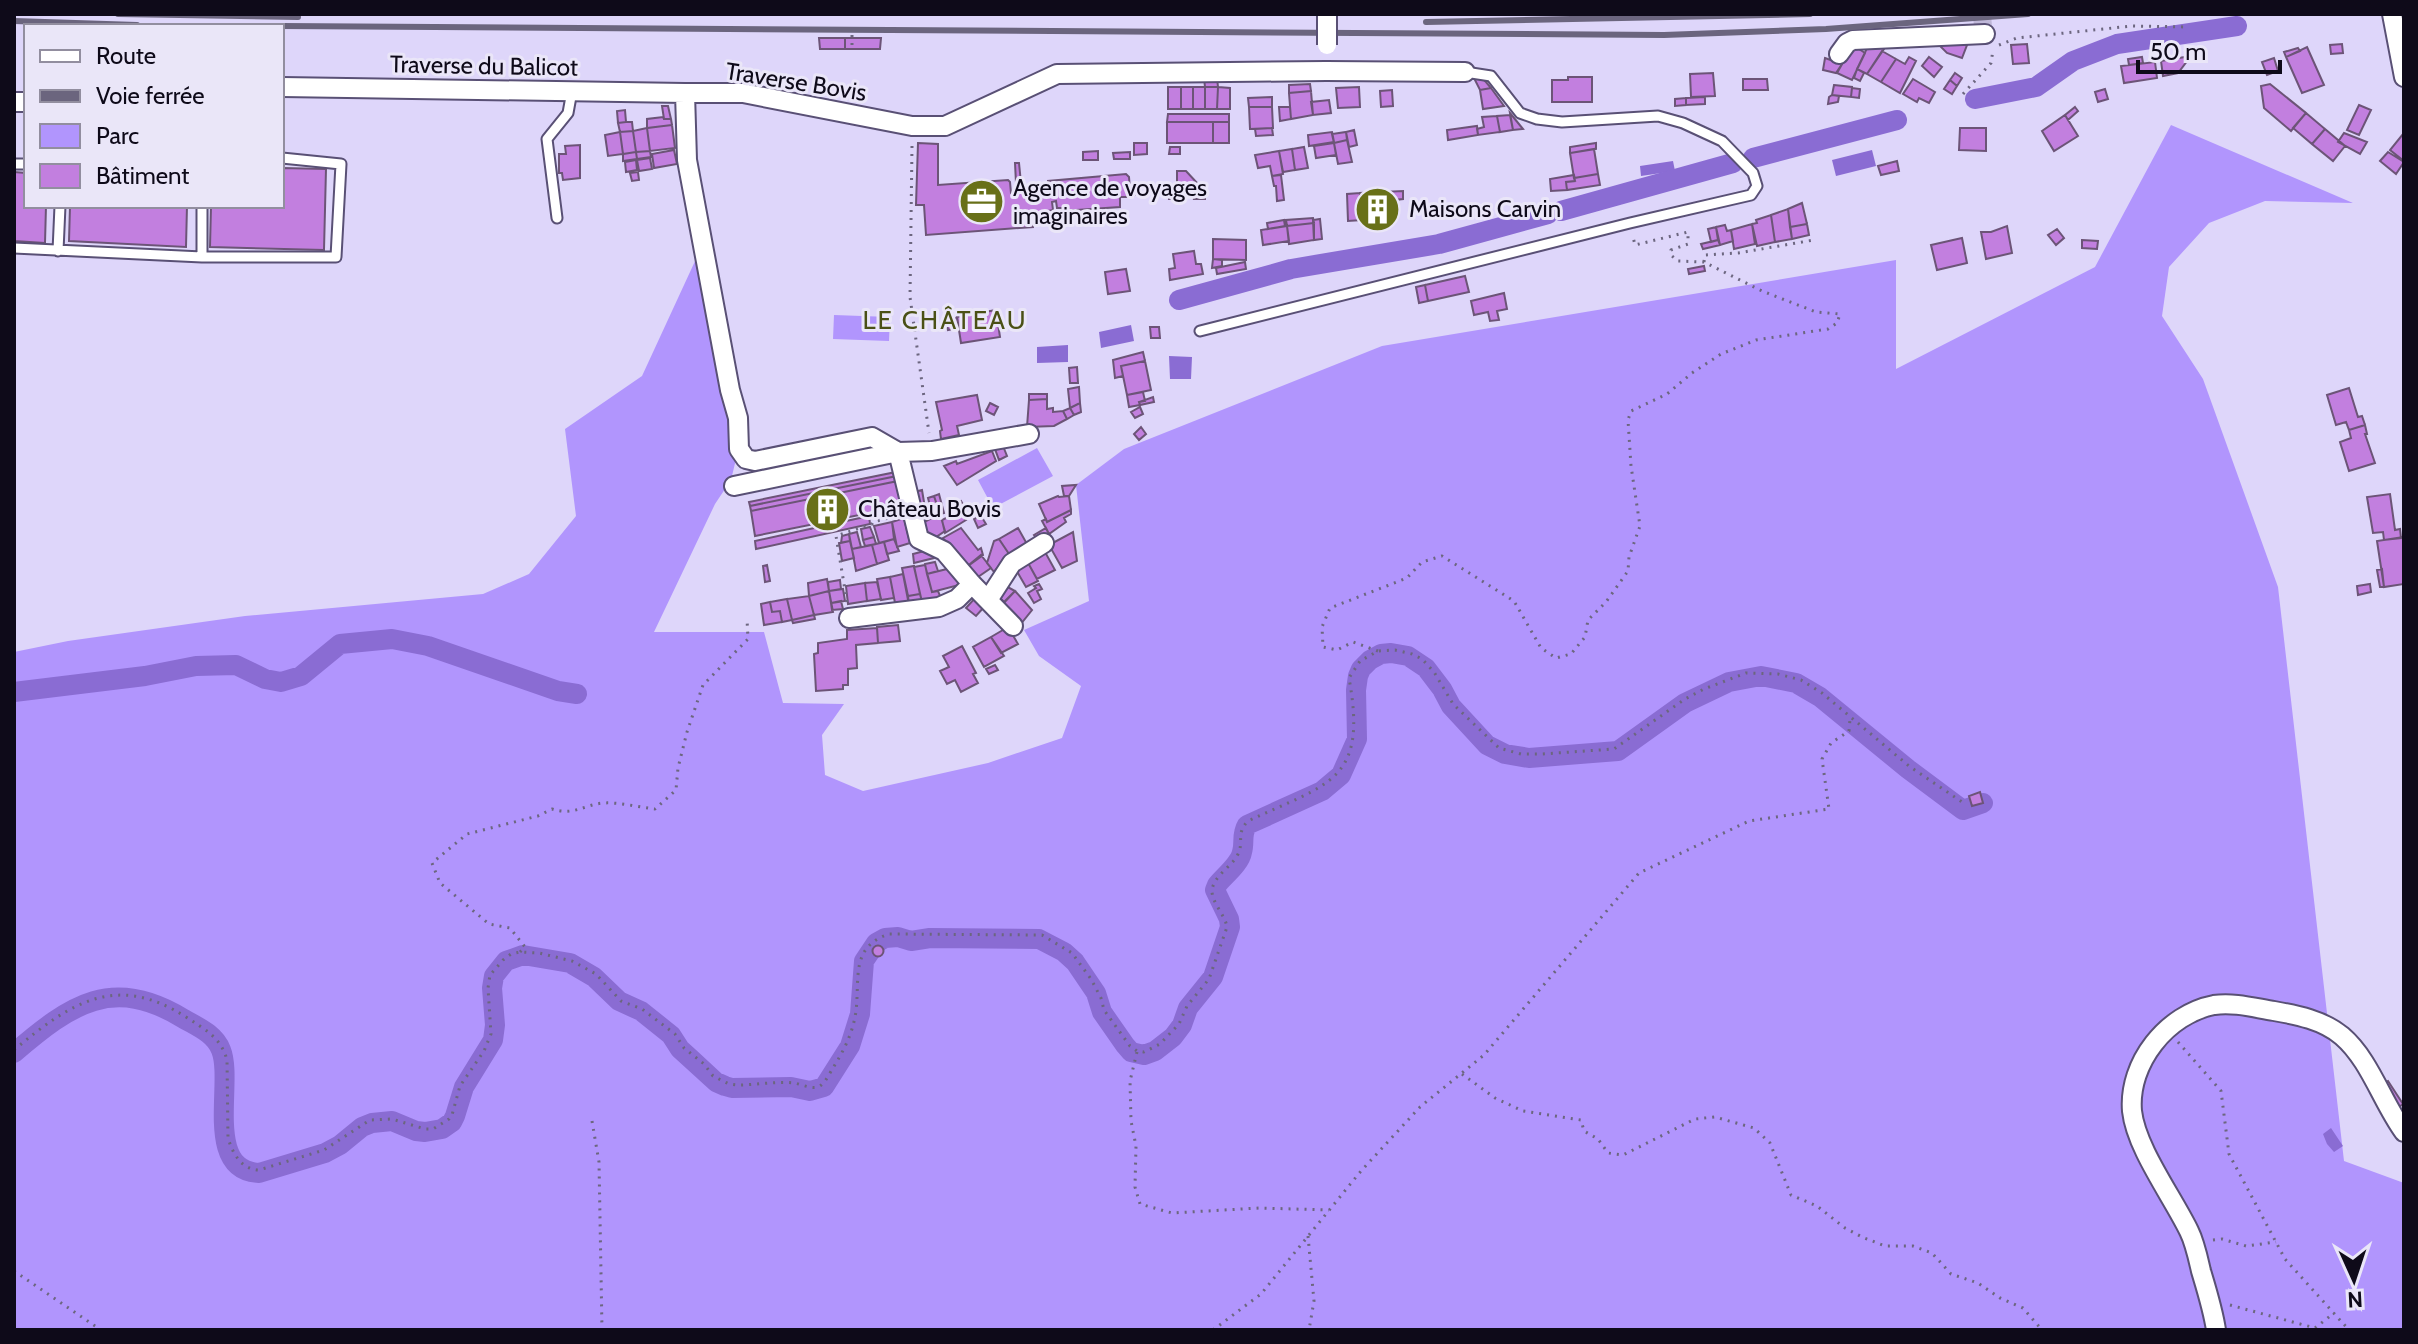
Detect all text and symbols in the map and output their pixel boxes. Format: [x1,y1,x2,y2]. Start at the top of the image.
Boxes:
legend [24,24,284,208]
scale bar [2138,24,2280,74]
text: 50 m [2150,37,2206,66]
text: Route [96,41,156,70]
street label: Traverse du Balicot [390,49,578,82]
street label: Traverse Bovis [723,56,869,107]
text: Voie ferrée [96,81,205,110]
text: Parc [96,121,139,150]
text: Bâtiment [96,161,189,190]
place label: Agence de voyages imaginaires [1013,173,1207,230]
office icon: Agence de voyages imaginaires [958,178,1006,226]
building icon: Maisons Carvin [1354,185,1402,233]
place label: Maisons Carvin [1409,194,1561,223]
district label: LE CHÂTEAU [863,304,1027,336]
building icon: Château Bovis [803,485,851,533]
place label: Château Bovis [858,494,1001,523]
north arrow [2314,1240,2394,1320]
text: N [2347,1286,2363,1313]

